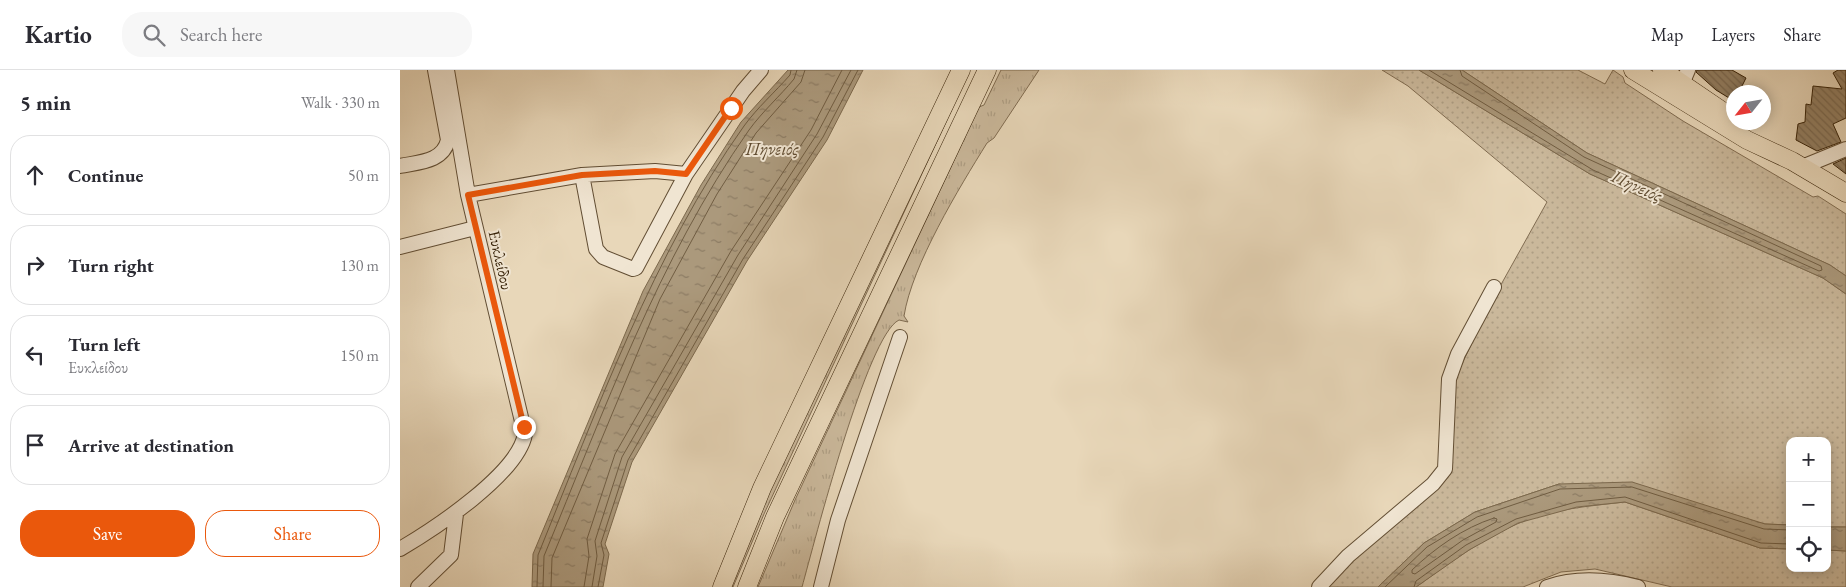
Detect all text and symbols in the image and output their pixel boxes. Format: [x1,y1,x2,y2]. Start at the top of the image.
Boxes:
search box [122,12,472,57]
text: Kartio [25,19,92,50]
icon: search [140,21,168,49]
text: Search here [180,22,262,47]
text: Map [1651,23,1683,46]
text: Layers [1711,23,1755,46]
text: Share [1783,23,1821,46]
north arrow [1726,85,1771,130]
text: 5 min [20,89,71,116]
text: Walk · 330 m [301,92,380,113]
route start [720,97,743,120]
water label: Πηνειός [744,137,799,160]
icon: ahead [21,161,49,189]
text: Continue [68,163,143,188]
water label: Πηνειός [1607,164,1667,207]
text: 50 m [348,165,379,186]
street label: Ευκλείδου [484,228,518,292]
icon: right [21,251,49,279]
text: Turn right [68,253,154,278]
text: 130 m [340,255,379,276]
text: Turn left [68,332,140,357]
icon: left [21,341,49,369]
text: 150 m [340,345,379,366]
text: Ευκλείδου [68,357,128,378]
route end [513,416,536,439]
icon: arrive [21,431,49,459]
text: Arrive at destination [68,433,234,458]
map controls [1786,437,1831,572]
button: + [1786,437,1831,482]
button: − [1786,482,1831,527]
button: Save [20,510,195,557]
button: Share [205,510,380,557]
button: locate [1786,527,1831,572]

